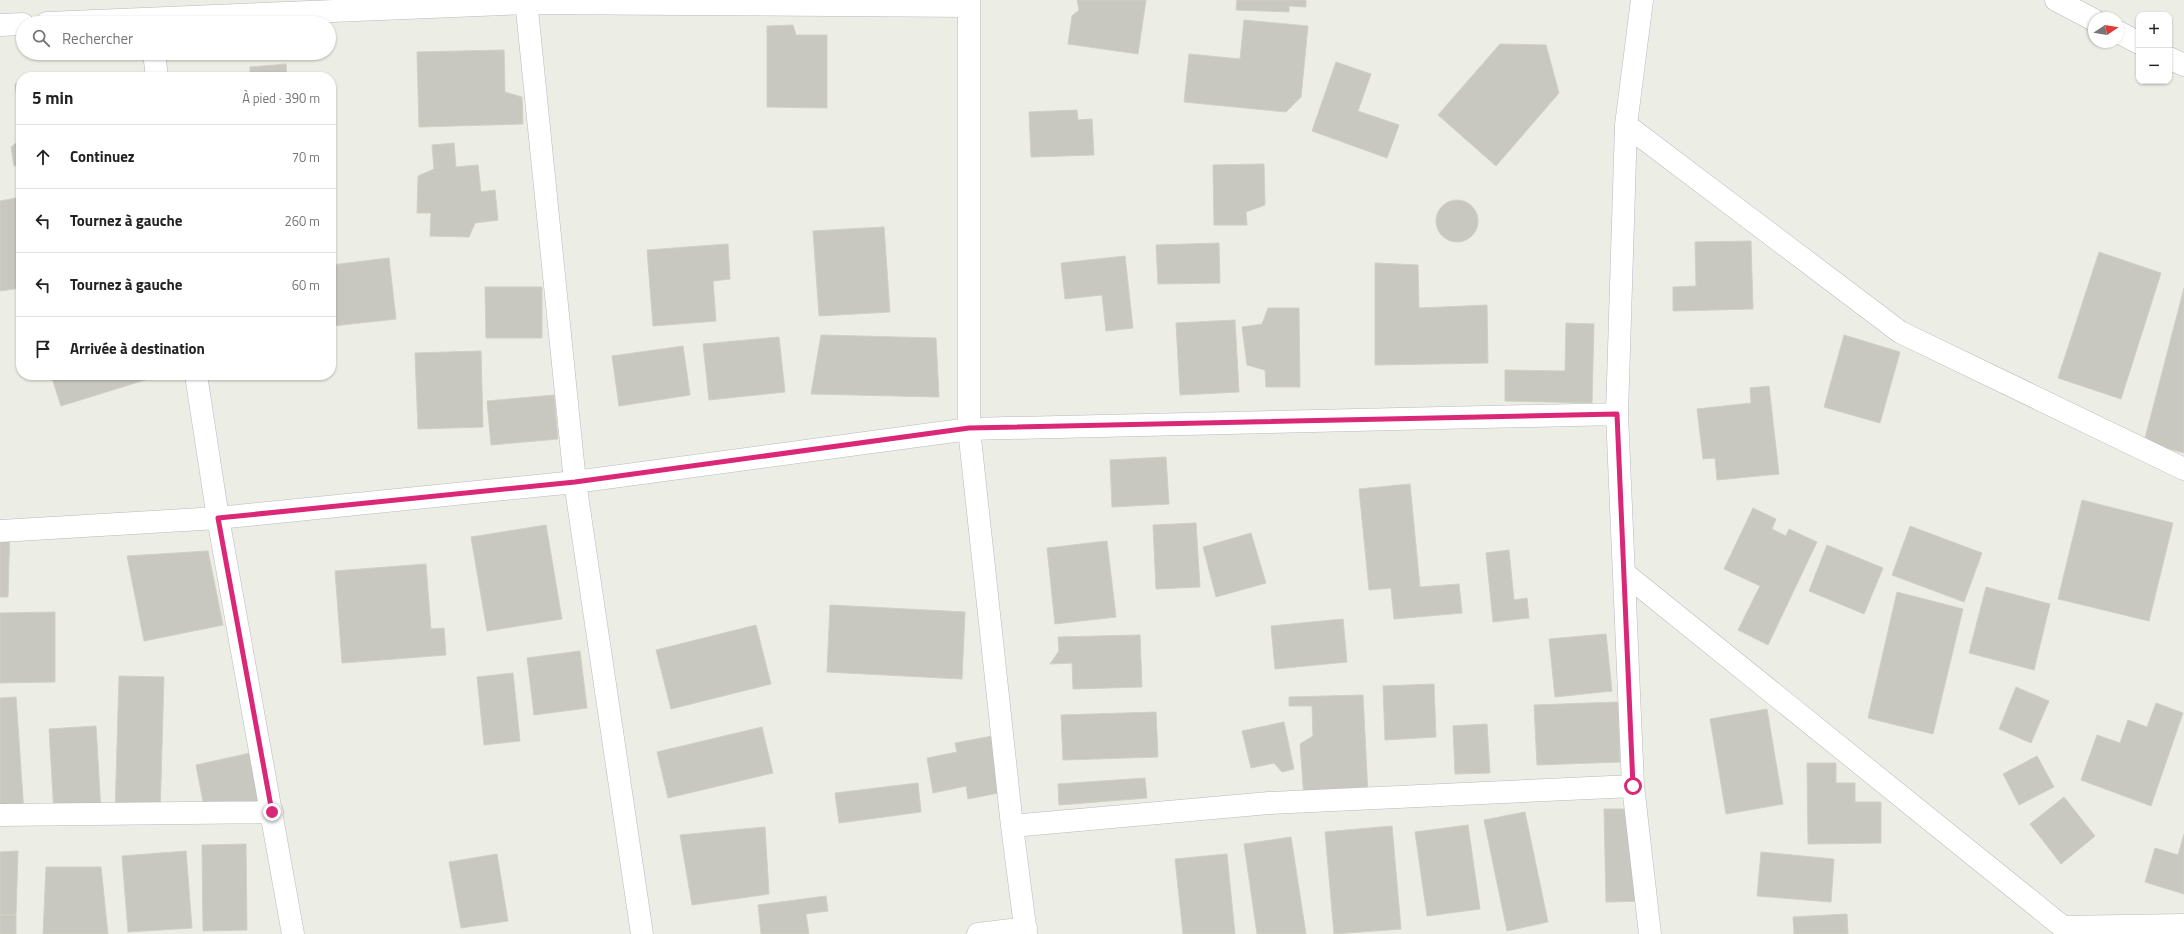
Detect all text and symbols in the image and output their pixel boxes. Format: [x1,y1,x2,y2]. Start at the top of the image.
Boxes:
north arrow [2088,12,2124,48]
map controls [2136,12,2172,84]
button: + [2136,12,2172,48]
search box [16,16,336,60]
icon: search [30,27,52,49]
text: Rechercher [62,27,133,50]
button: − [2136,48,2172,84]
text: 5 min [32,85,73,111]
text: À pied · 390 m [242,88,320,108]
text: Continuez [70,145,135,168]
icon: ahead [32,146,54,168]
text: 70 m [292,147,320,167]
text: Tournez à gauche [70,209,182,232]
icon: left [32,210,54,232]
text: 260 m [284,211,320,231]
text: Tournez à gauche [70,273,182,296]
icon: left [32,274,54,296]
text: 60 m [292,275,320,295]
text: Arrivée à destination [70,337,205,360]
icon: arrive [32,338,54,360]
route start [1624,777,1642,795]
route end [263,803,281,821]

